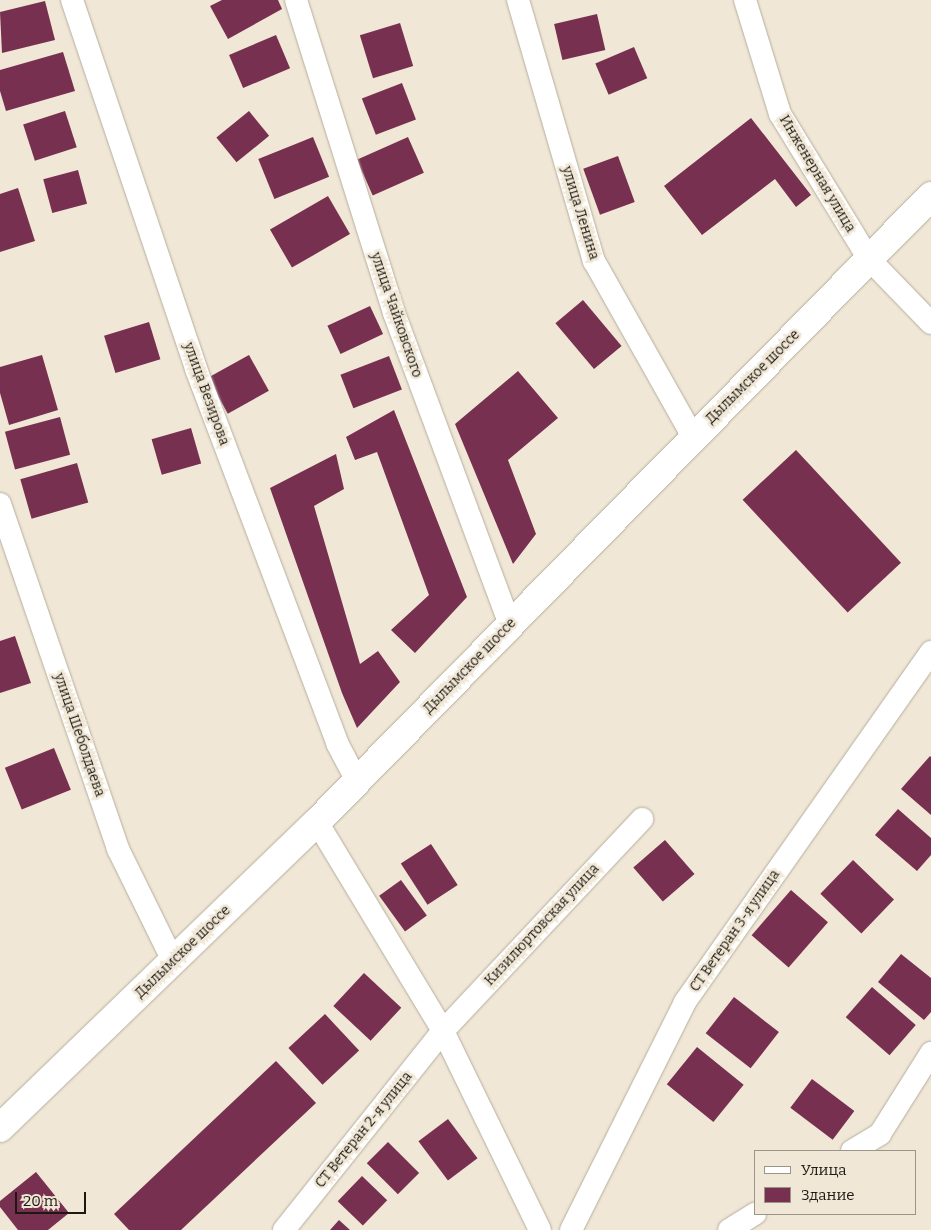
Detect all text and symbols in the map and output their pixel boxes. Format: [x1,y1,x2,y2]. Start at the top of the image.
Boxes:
street label: Инженерная улица [775,112,859,236]
street label: улица Ленина [558,164,602,262]
street label: улица Чайковского [367,250,425,380]
street label: Дылымское шоссе [703,327,803,427]
street label: улица Везирова [180,340,232,448]
street label: Дылымское шоссе [420,615,520,717]
street label: улица Шеболдаева [50,671,108,799]
street label: Кизилюртовская улица [481,861,603,989]
street label: СТ Ветеран 3-я улица [687,867,783,995]
street label: Дылымское шоссе [132,902,234,1002]
street label: СТ Ветеран 2-я улица [312,1069,416,1191]
legend [754,1150,916,1215]
text: Улица [801,1161,847,1179]
scale bar [18,1182,89,1214]
text: Здание [801,1186,855,1204]
text: 20 m [23,1192,58,1210]

